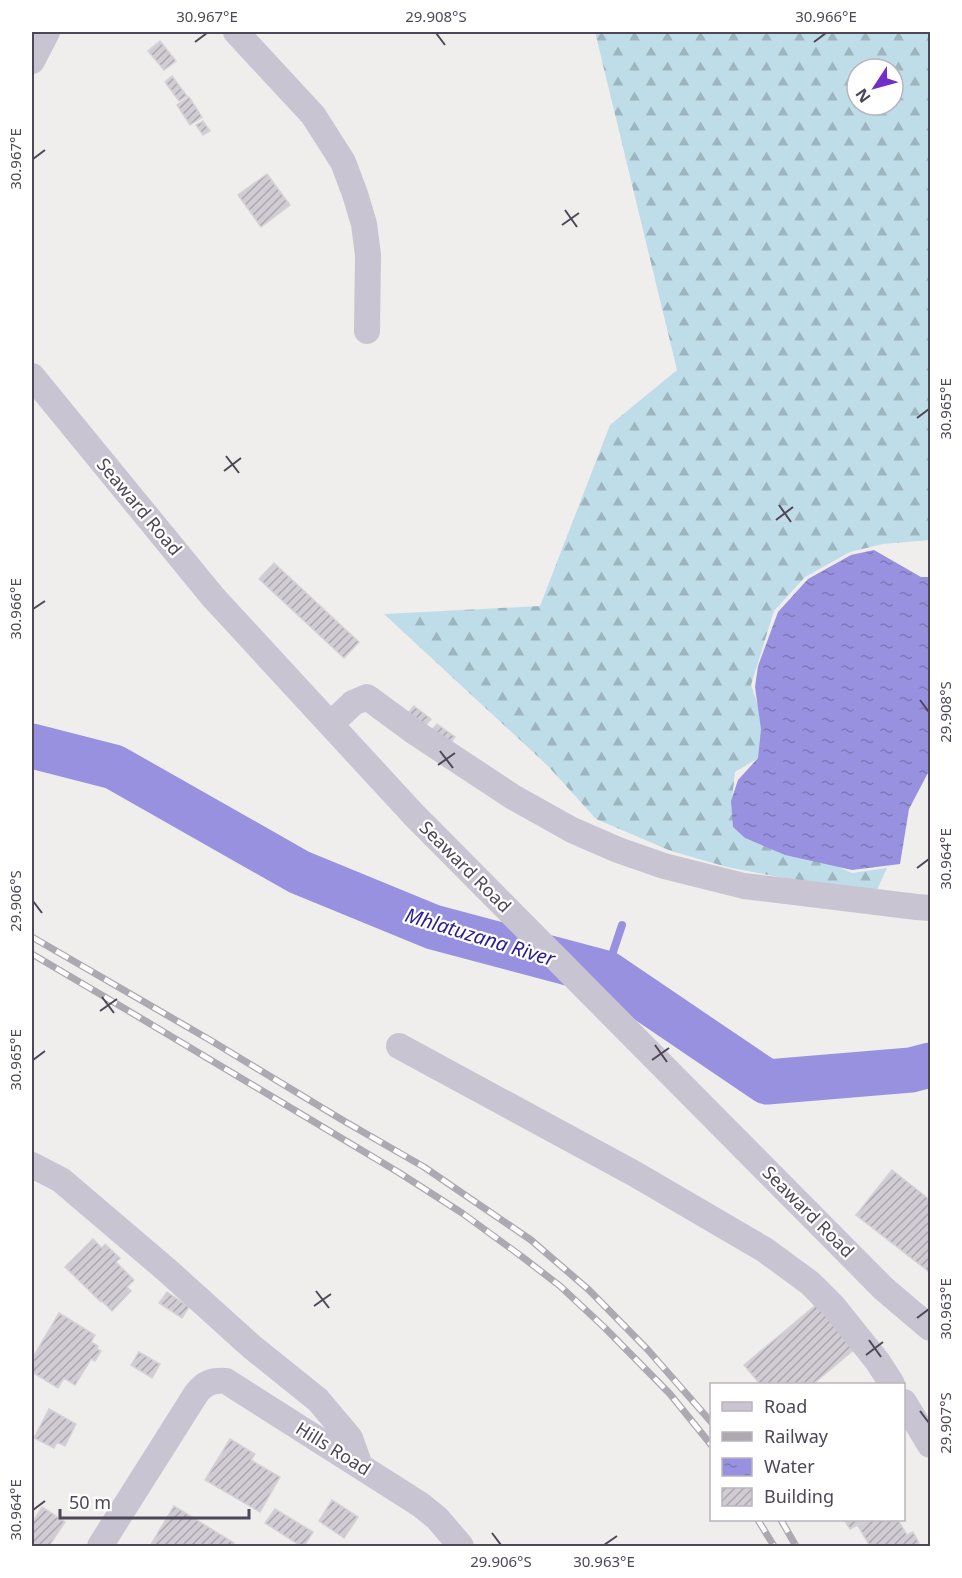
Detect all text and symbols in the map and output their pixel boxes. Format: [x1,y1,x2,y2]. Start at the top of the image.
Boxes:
text: 30.967°E [176,6,238,26]
text: 29.908°S [405,6,467,26]
text: 30.966°E [795,6,857,26]
north arrow [845,57,905,117]
text: N [850,84,876,108]
text: 30.967°E [5,128,25,190]
text: 30.965°E [935,378,955,440]
street label: Seaward Road [92,453,188,560]
text: 30.966°E [5,578,25,640]
text: 29.908°S [935,681,955,743]
street label: Seaward Road [415,815,517,917]
text: 30.964°E [935,828,955,890]
text: 29.906°S [5,870,25,932]
water label: Mhlatuzana River [402,901,559,972]
text: 30.965°E [5,1029,25,1091]
street label: Seaward Road [758,1160,860,1262]
text: 30.963°E [935,1278,955,1340]
legend [710,1383,905,1521]
text: 29.907°S [935,1392,955,1454]
text: Road [764,1394,807,1418]
street label: Hills Road [292,1416,375,1481]
text: Railway [764,1424,829,1448]
text: Water [764,1454,815,1478]
text: 30.964°E [5,1479,25,1541]
scale bar [60,1482,249,1520]
text: Building [764,1484,834,1508]
text: 50 m [69,1490,111,1514]
text: 29.906°S [470,1551,532,1571]
text: 30.963°E [573,1551,635,1571]

